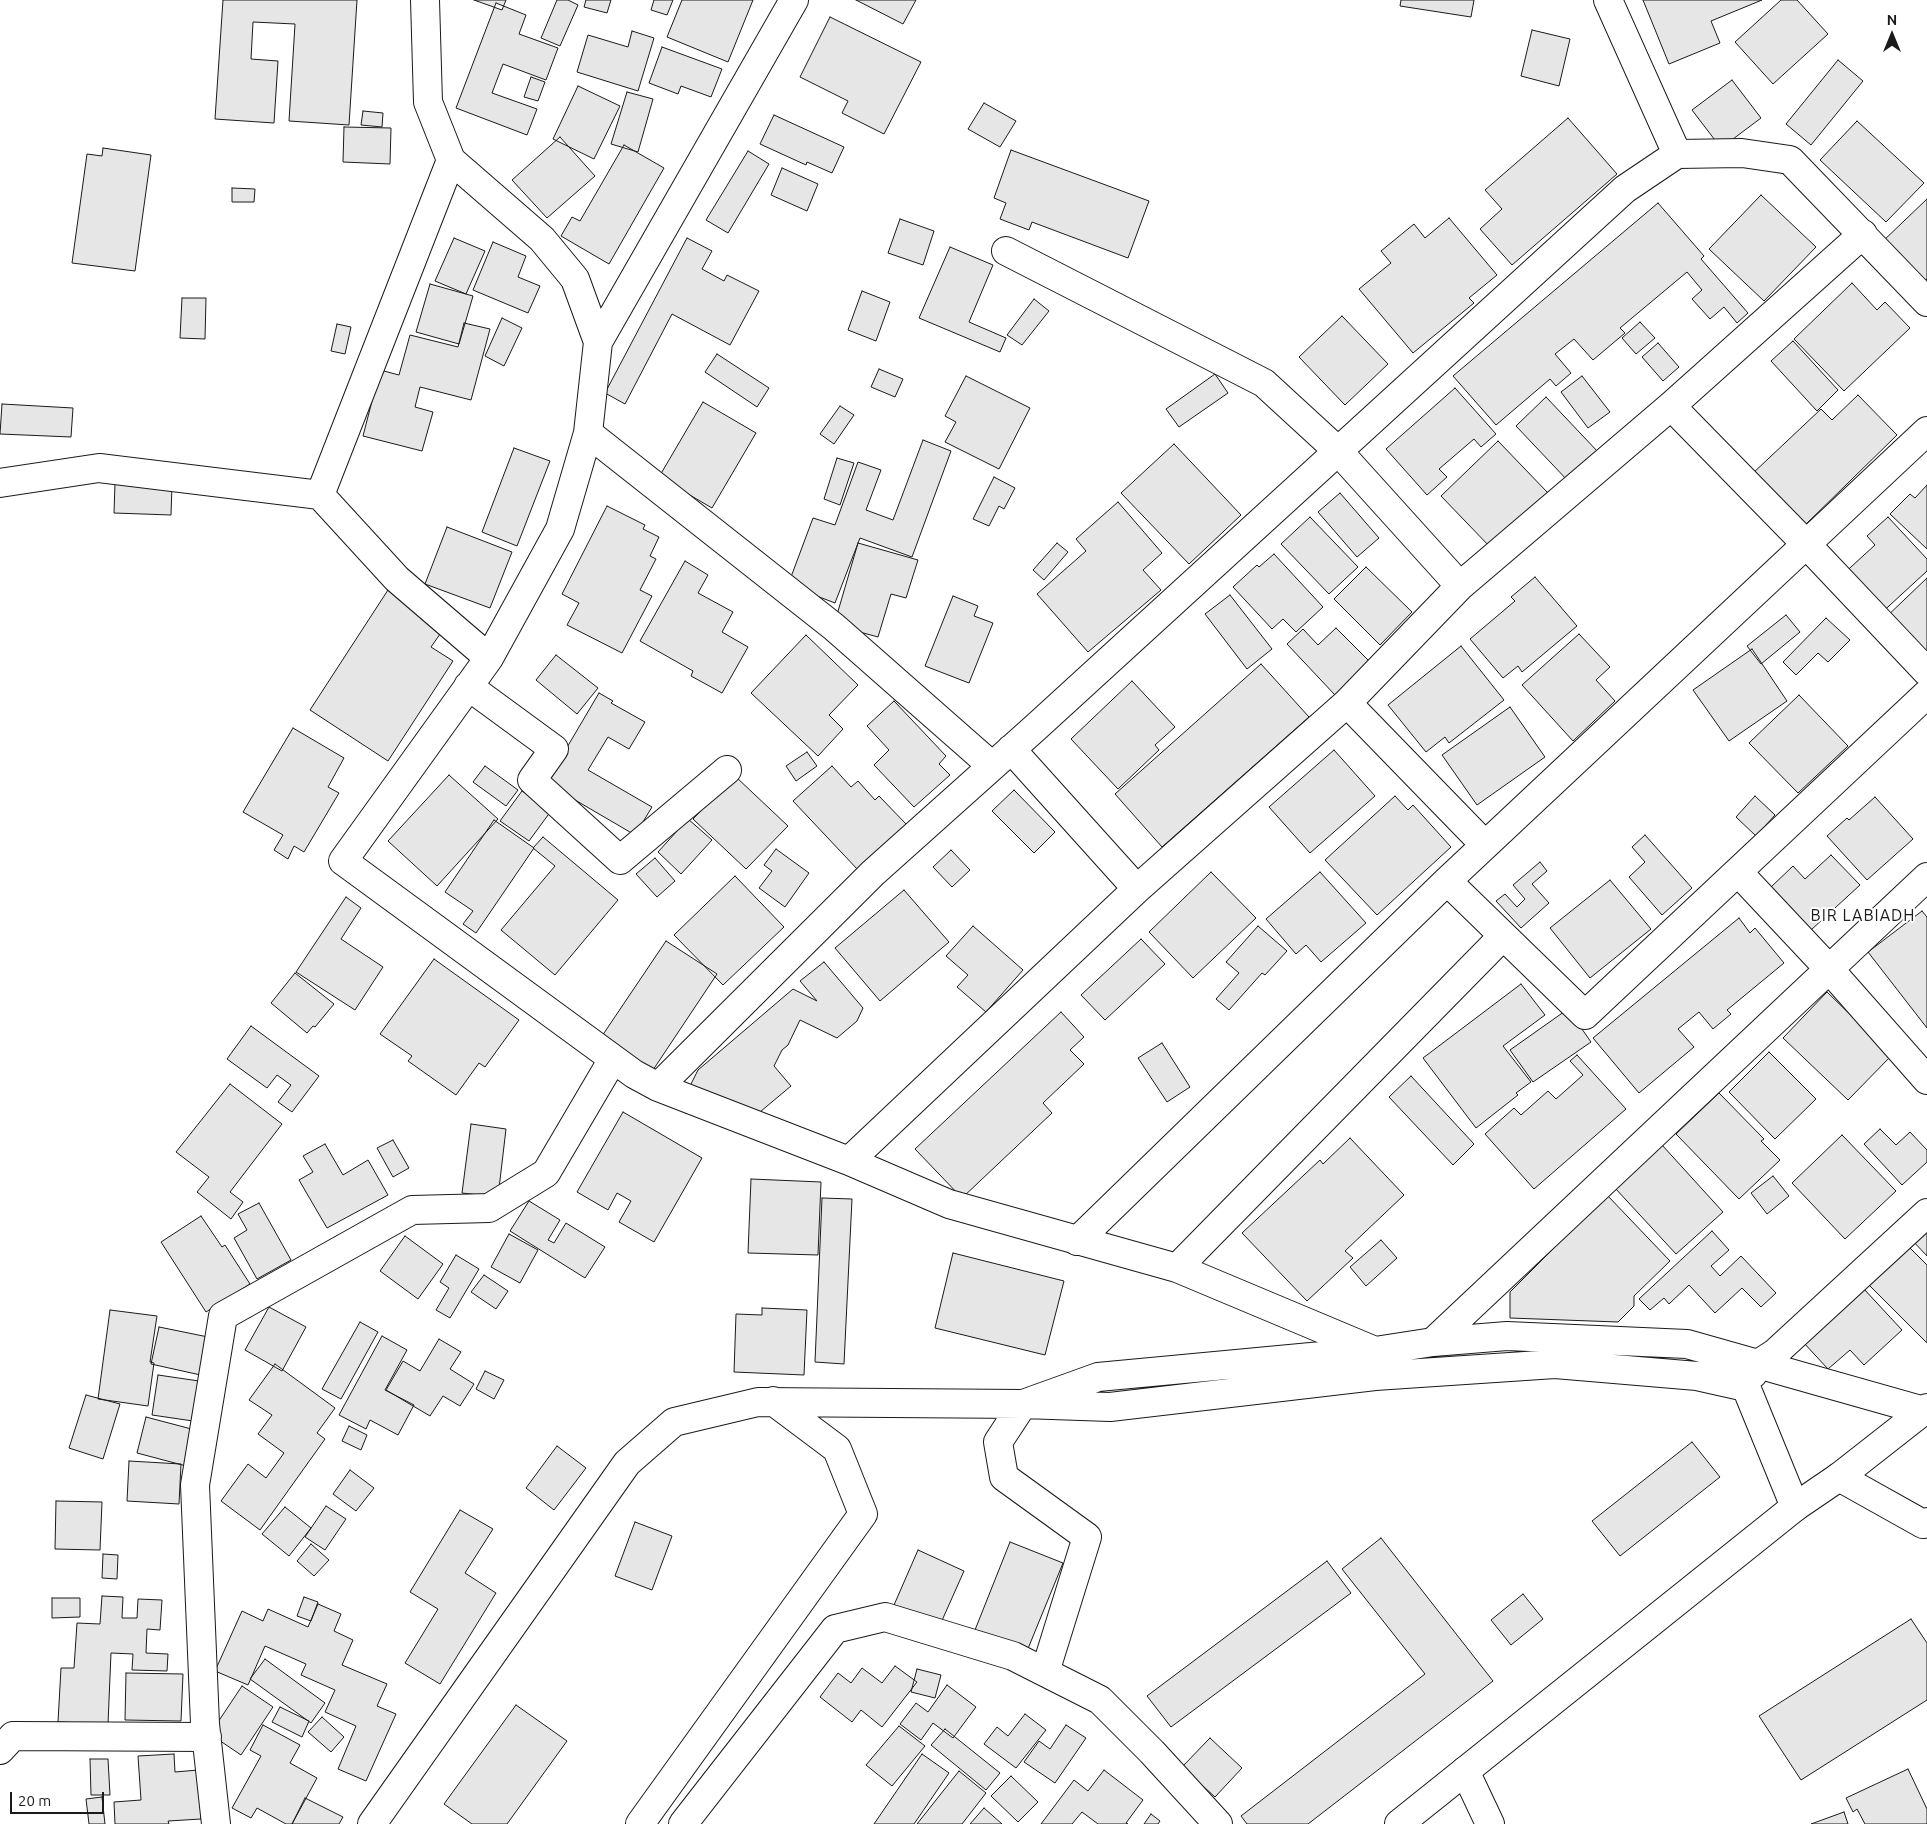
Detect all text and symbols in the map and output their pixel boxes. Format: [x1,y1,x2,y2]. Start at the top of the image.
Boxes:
north arrow [1867,10,1917,60]
text: N [1887,12,1897,28]
district label: BIR LABIADH [1809,906,1917,926]
scale bar [12,1782,106,1814]
text: 20 m [18,1792,51,1809]

